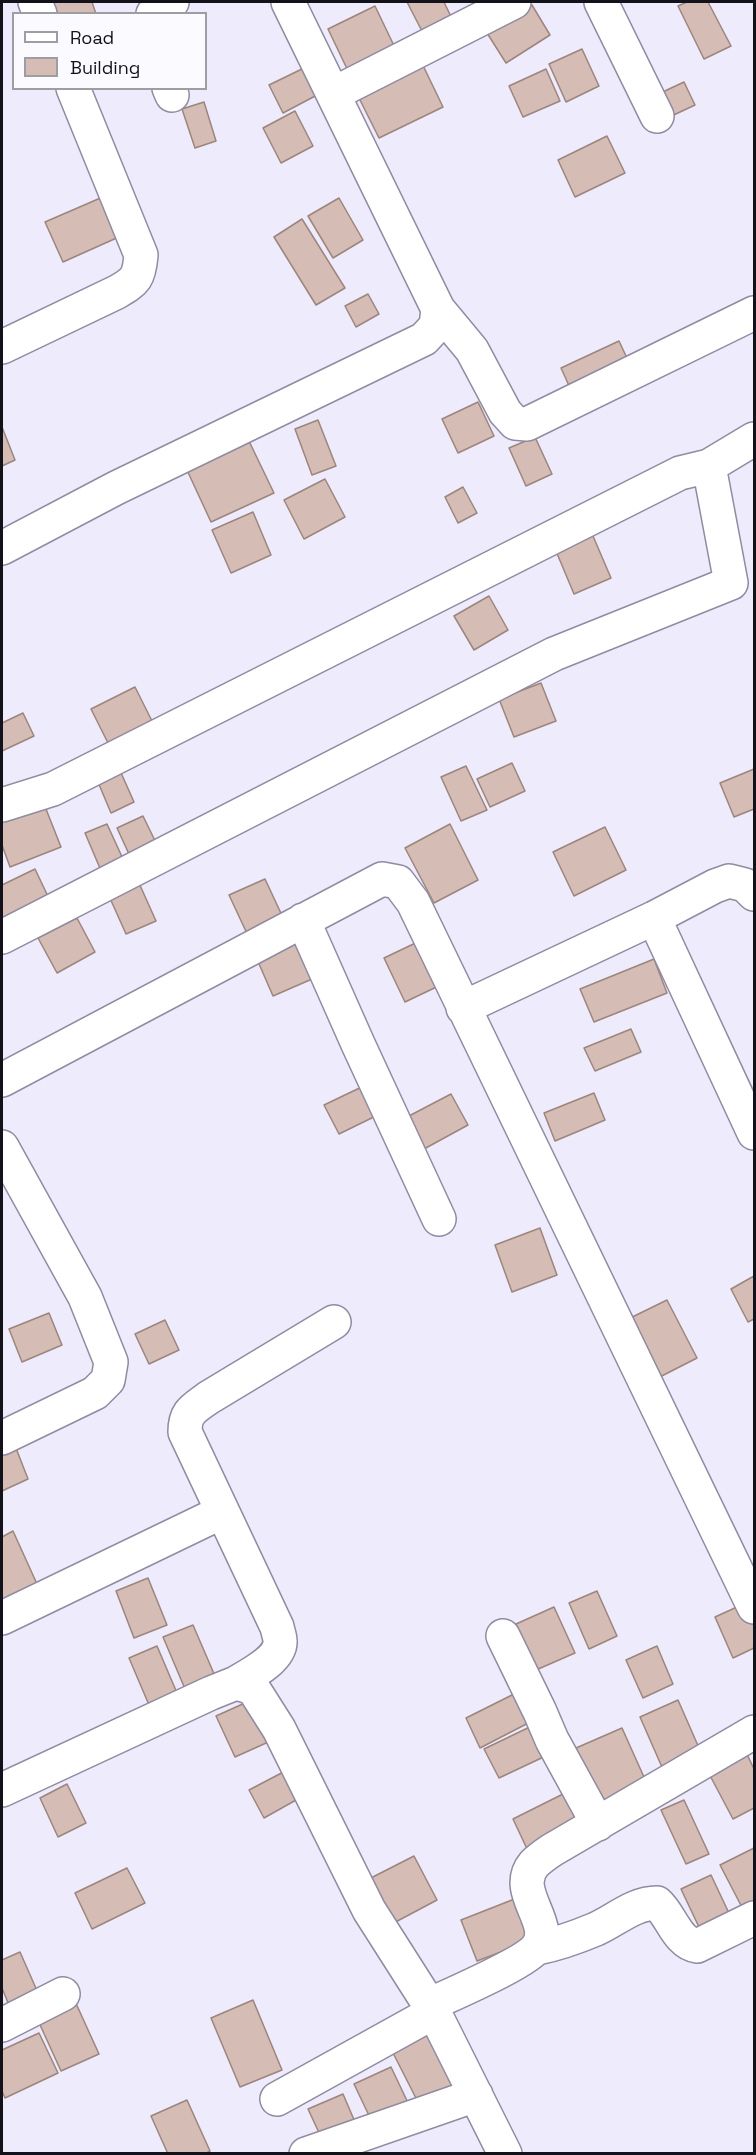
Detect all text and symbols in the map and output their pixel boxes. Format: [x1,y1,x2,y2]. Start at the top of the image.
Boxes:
legend [12,12,207,90]
text: Road [70,26,114,49]
text: Building [70,56,140,79]

